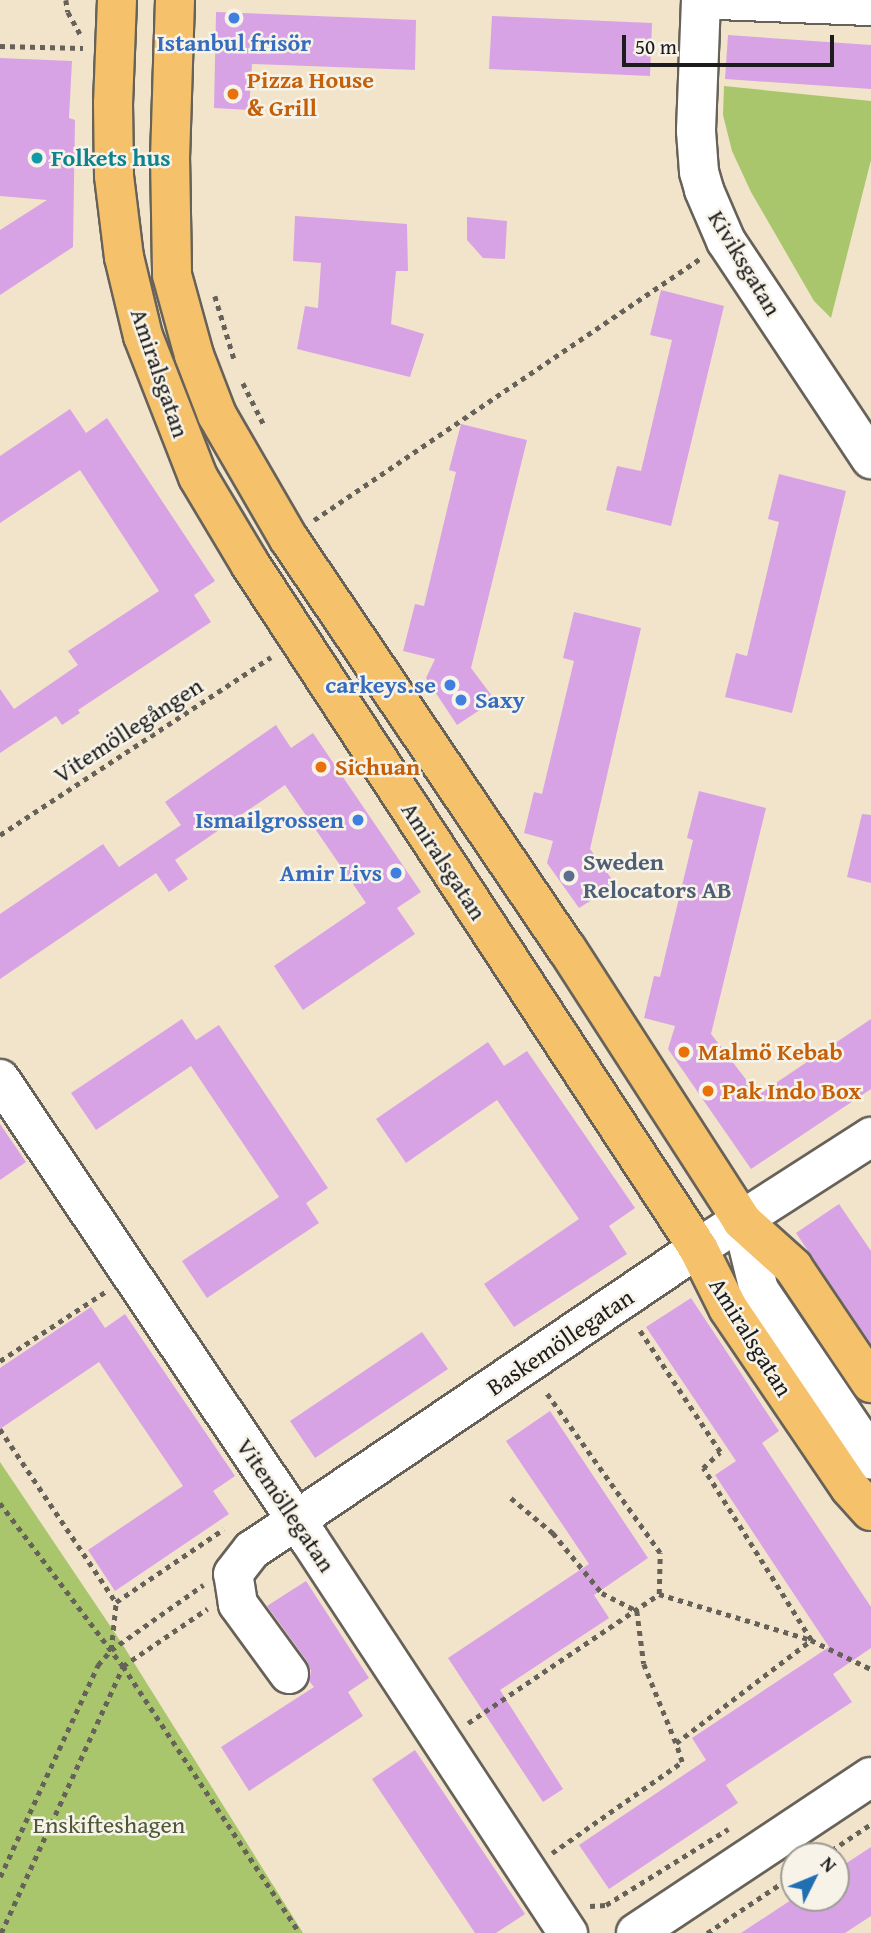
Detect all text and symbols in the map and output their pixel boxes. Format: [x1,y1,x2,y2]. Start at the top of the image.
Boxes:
marker: Istanbul frisör [226,10,242,26]
scale bar [626,21,838,65]
place label: Istanbul frisör [157,29,311,57]
text: 50 m [635,31,677,62]
place label: Pizza House & Grill [247,66,374,122]
marker: Pizza House & Grill [225,86,241,102]
place label: Folkets hus [51,144,171,172]
marker: Folkets hus [29,150,45,166]
street label: Kiviksgatan [702,205,788,321]
street label: Amiralsgatan [124,305,196,441]
street label: Vitemöllegången [48,671,208,789]
place label: carkeys.se [325,671,436,699]
marker: carkeys.se [442,677,458,693]
place label: Saxy [475,686,525,714]
marker: Saxy [453,692,469,708]
place label: Sichuan [335,753,420,781]
marker: Sichuan [313,759,329,775]
street label: Amiralsgatan [395,797,493,925]
place label: Ismailgrossen [195,806,344,834]
marker: Ismailgrossen [350,812,366,828]
place label: Sweden Relocators AB [583,848,732,904]
place label: Amir Livs [280,859,382,887]
marker: Amir Livs [388,865,404,881]
marker: Sweden Relocators AB [561,868,577,884]
place label: Malmö Kebab [698,1038,843,1066]
marker: Malmö Kebab [676,1044,692,1060]
place label: Pak Indo Box [722,1077,861,1105]
marker: Pak Indo Box [700,1083,716,1099]
street label: Amiralsgatan [703,1272,799,1402]
street label: Baskemöllegatan [481,1282,639,1402]
street label: Vitemöllegatan [231,1433,341,1577]
park label: Enskifteshagen [33,1811,185,1839]
north arrow [780,1842,850,1912]
text: N [814,1850,843,1878]

